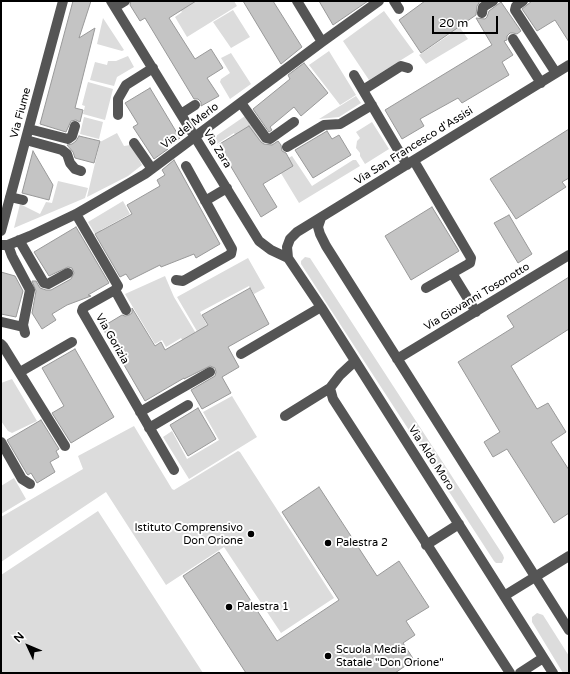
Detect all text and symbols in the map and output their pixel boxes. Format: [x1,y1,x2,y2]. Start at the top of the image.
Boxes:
scale bar [434,8,500,34]
text: 20 m [439,16,468,30]
street label: Via Fiume [8,86,34,140]
street label: Via del Merlo [159,100,221,152]
street label: Via San Francesco d'Assisi [352,104,476,188]
street label: Via Zara [200,127,234,171]
street label: Via Giovanni Tosonotto [422,260,532,334]
street label: Via Gorizia [92,312,132,366]
street label: Via Aldo Moro [405,423,457,493]
place label: Istituto Comprensivo Don Orione [135,521,243,547]
marker: Istituto Comprensivo Don Orione [246,529,256,539]
place label: Palestra 2 [336,536,388,550]
marker: Palestra 2 [323,538,333,548]
place label: Palestra 1 [237,600,289,614]
marker: Palestra 1 [224,602,234,612]
north arrow [8,626,48,666]
text: N [11,630,27,645]
place label: Scuola Media Statale "Don Orione" [336,643,444,669]
marker: Scuola Media Statale "Don Orione" [323,651,333,661]

